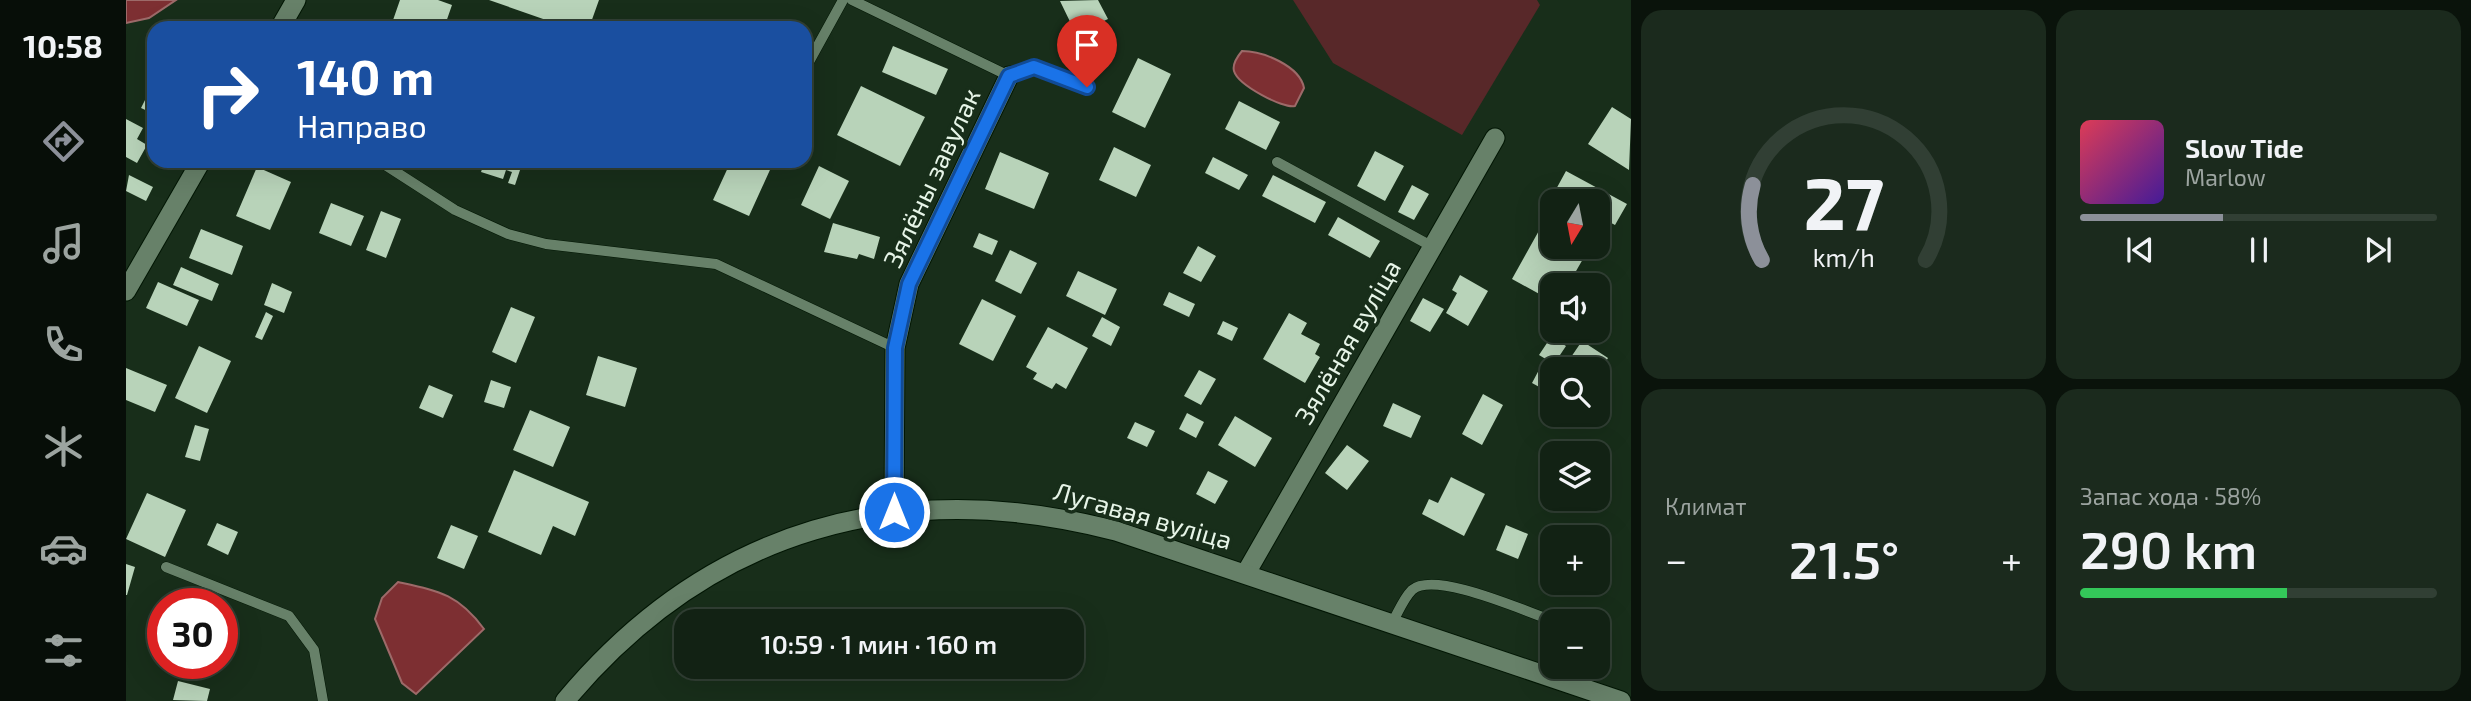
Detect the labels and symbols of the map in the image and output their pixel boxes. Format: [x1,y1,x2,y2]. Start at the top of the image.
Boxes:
pin [1057,15,1117,87]
street label: Зялёны завулак [876,83,987,272]
north arrow [1540,189,1610,259]
street label: Зялёная вуліца [1287,254,1407,429]
street label: Лугавая вуліца [1050,474,1236,556]
position arrow [857,475,931,549]
speed limit sign: 30 [147,588,238,679]

